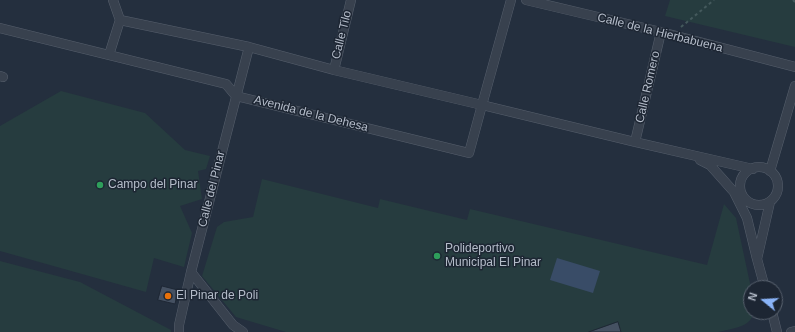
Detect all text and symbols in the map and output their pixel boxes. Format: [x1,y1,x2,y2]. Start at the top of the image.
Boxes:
street label: Calle Tilo [329,9,355,61]
street label: Calle de la Hierbabuena [596,10,724,56]
street label: Calle Romero [633,50,663,124]
street label: Avenida de la Dehesa [252,93,370,135]
street label: Calle del Pinar [196,149,228,229]
place label: Campo del Pinar [108,178,197,192]
marker: Campo del Pinar [95,180,105,190]
place label: Polideportivo Municipal El Pinar [445,242,541,270]
marker: Polideportivo Municipal El Pinar [432,251,442,261]
north arrow [743,280,783,320]
place label: El Pinar de Poli [176,289,258,303]
marker: El Pinar de Poli [163,291,173,301]
text: N [746,291,759,302]

